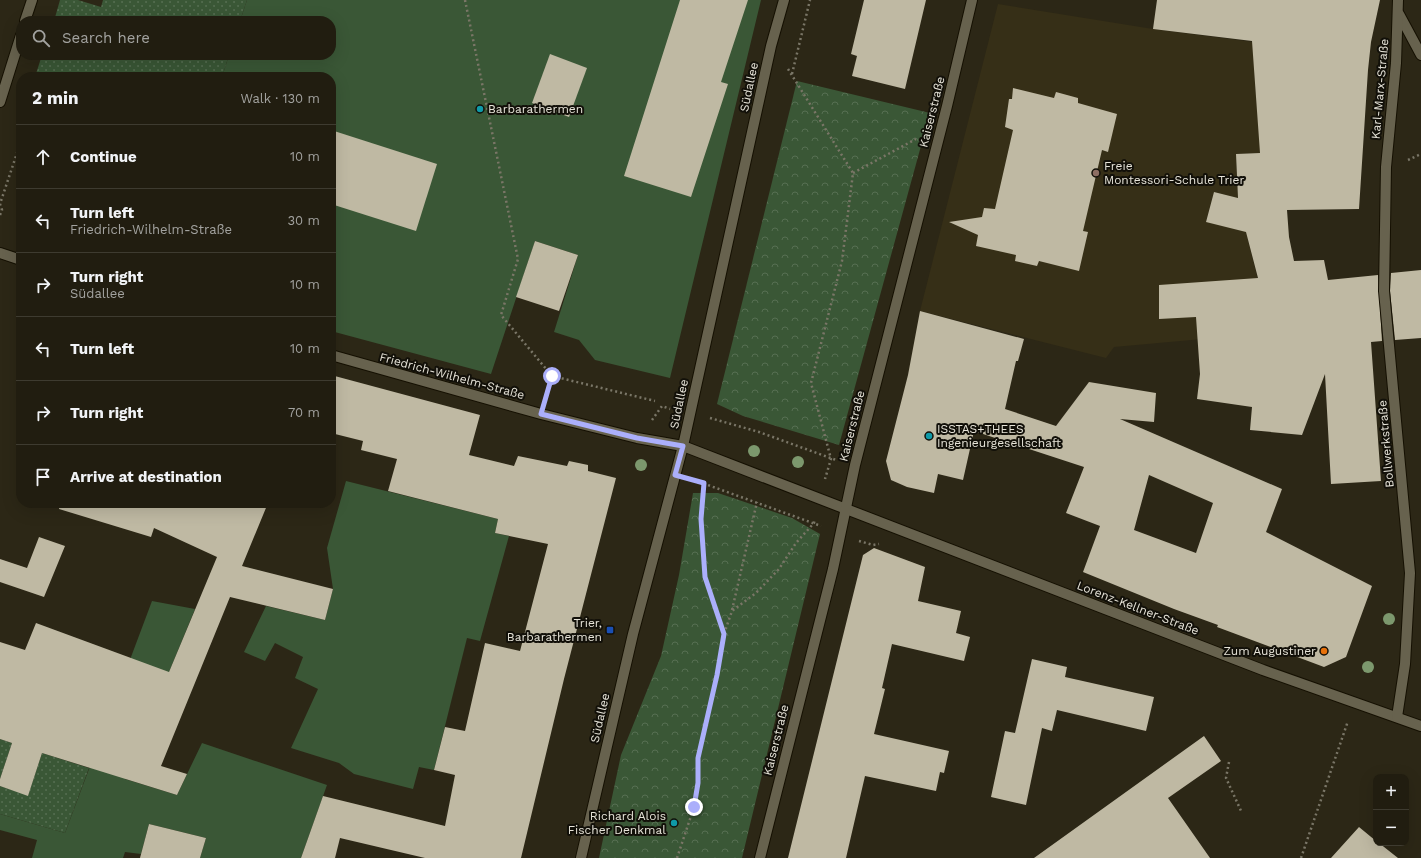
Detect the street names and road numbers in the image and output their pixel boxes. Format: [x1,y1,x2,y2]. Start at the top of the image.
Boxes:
street label: Karl-Marx-Straße [1369,38,1391,140]
street label: Südallee [737,61,761,113]
street label: Kaiserstraße [916,75,948,149]
street label: Friedrich-Wilhelm-Straße [378,350,526,402]
street label: Südallee [667,378,691,430]
street label: Kaiserstraße [836,389,868,463]
street label: Bollwerkstraße [1375,400,1397,488]
street label: Lorenz-Kellner-Straße [1075,578,1201,638]
street label: Südallee [587,692,613,744]
street label: Kaiserstraße [760,703,792,777]

